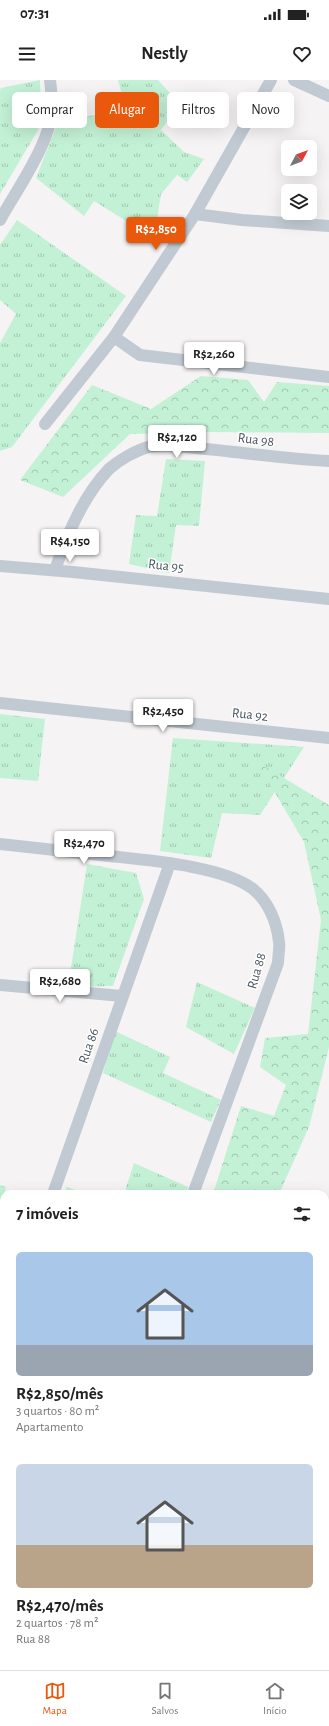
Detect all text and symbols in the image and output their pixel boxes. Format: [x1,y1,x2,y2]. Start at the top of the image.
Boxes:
text: 07:31 [20,6,50,21]
icon: menu [16,43,38,65]
icon: heart [291,43,313,65]
text: Nestly [141,45,188,63]
chip: Comprar [12,92,87,128]
chip: Alugar [95,92,159,128]
chip: Filtros [167,92,229,128]
chip: Novo [237,92,294,128]
north arrow [281,140,317,176]
map controls [281,140,317,220]
button: layers [281,184,317,220]
pin: R$2,850 [119,217,193,251]
text: R$2,850 [135,223,177,236]
pin: R$2,260 [177,342,251,376]
text: R$2,260 [193,348,235,361]
pin: R$2,120 [140,425,214,459]
text: R$2,120 [157,431,197,444]
street label: Rua 98 [237,431,275,449]
pin: R$4,150 [33,529,107,563]
text: R$4,150 [50,535,90,548]
street label: Rua 95 [147,557,185,575]
pin: R$2,450 [126,699,200,733]
text: R$2,450 [142,705,184,718]
street label: Rua 92 [231,706,269,724]
pin: R$2,470 [47,831,121,865]
text: R$2,470 [63,837,105,850]
street label: Rua 88 [245,951,269,991]
pin: R$2,680 [23,969,97,1003]
text: R$2,680 [39,975,81,988]
street label: Rua 86 [76,1026,102,1066]
icon: filters [291,1203,313,1225]
text: 7 imóveis [16,1205,79,1222]
icon: home [129,1278,201,1350]
text: R$2,850/mês [16,1385,103,1402]
text: 3 quartos · 80 m² [16,1405,99,1418]
text: Apartamento [16,1421,83,1434]
icon: home [129,1490,201,1562]
text: R$2,470/mês [16,1597,103,1614]
text: 2 quartos · 78 m² [16,1617,99,1630]
text: Rua 88 [16,1633,50,1646]
tab: Mapa [42,1680,67,1717]
tab: Salvos [152,1680,178,1717]
tab: Início [263,1680,287,1717]

